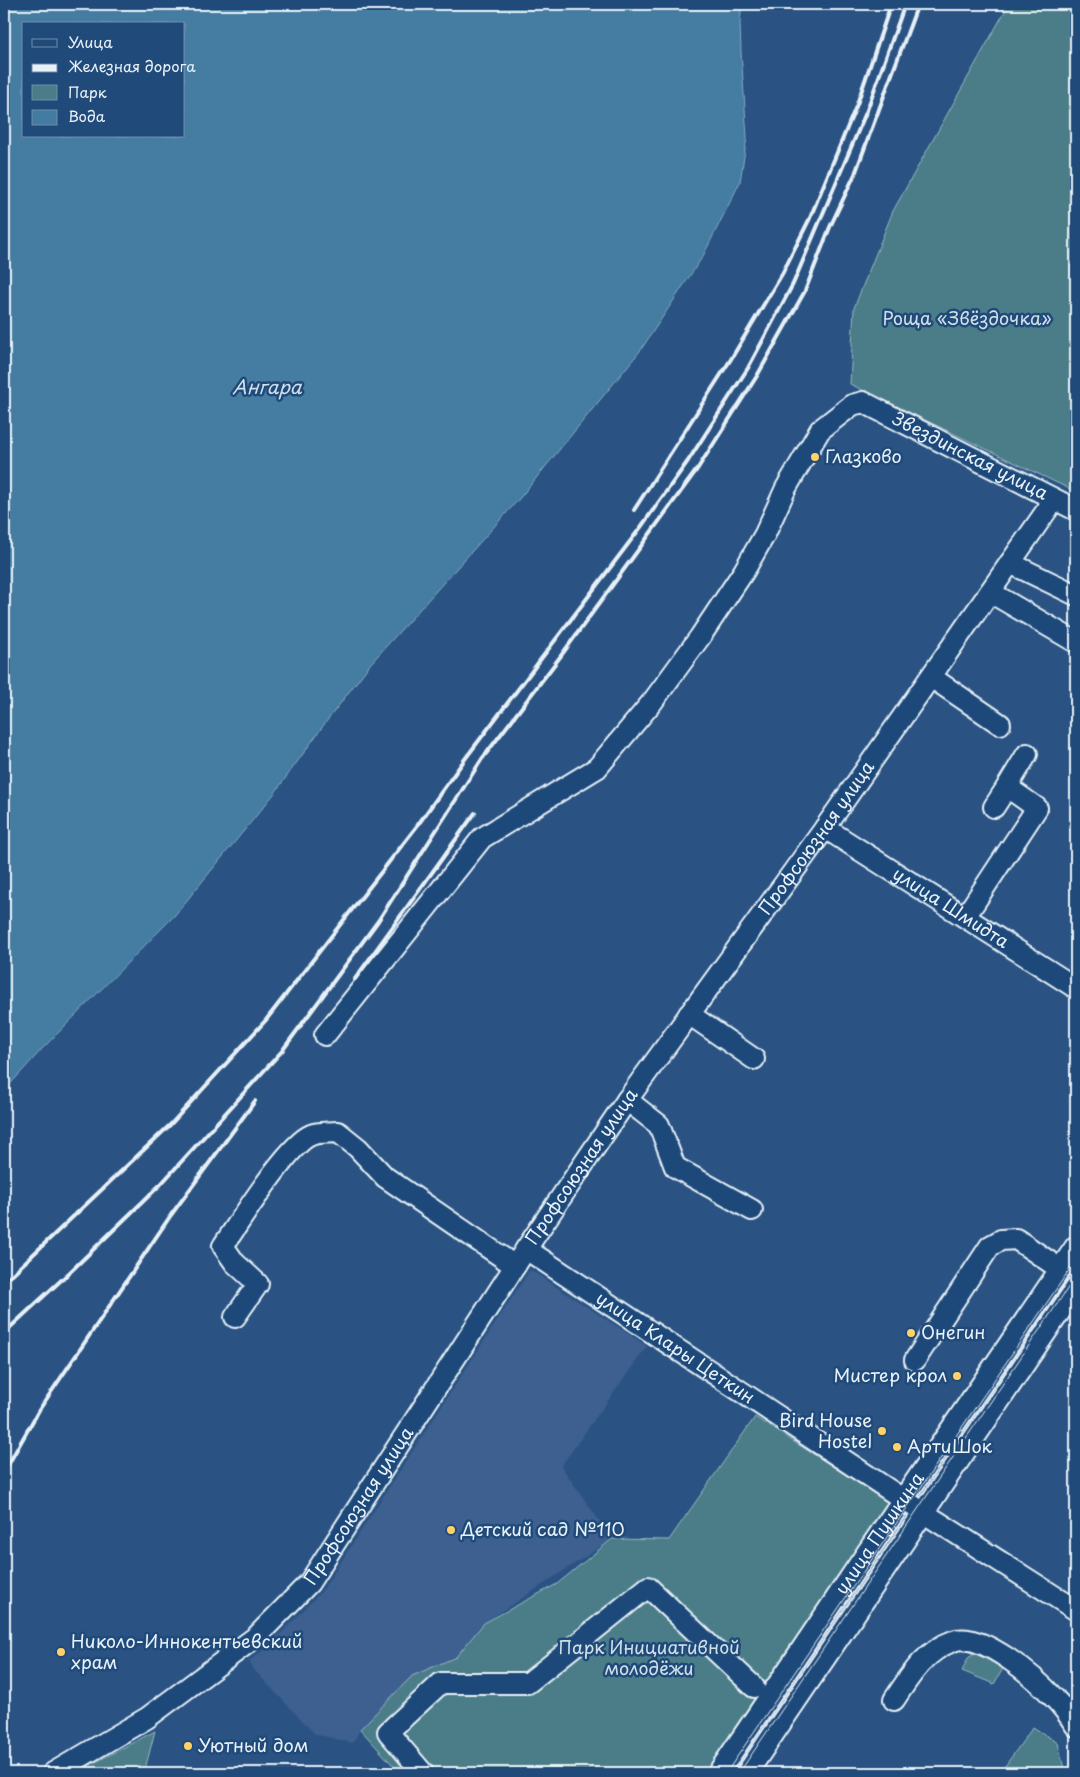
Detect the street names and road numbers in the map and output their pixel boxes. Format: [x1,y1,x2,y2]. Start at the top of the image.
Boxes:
street label: Звездинская улица [888,404,1054,506]
street label: Профсоюзная улица [751,754,880,920]
street label: улица Шмидта [888,860,1015,954]
street label: Профсоюзная улица [518,1081,644,1250]
street label: улица Клары Цеткин [591,1284,761,1409]
street label: Профсоюзная улица [296,1420,419,1590]
street label: улица Пушкина [827,1465,930,1599]

